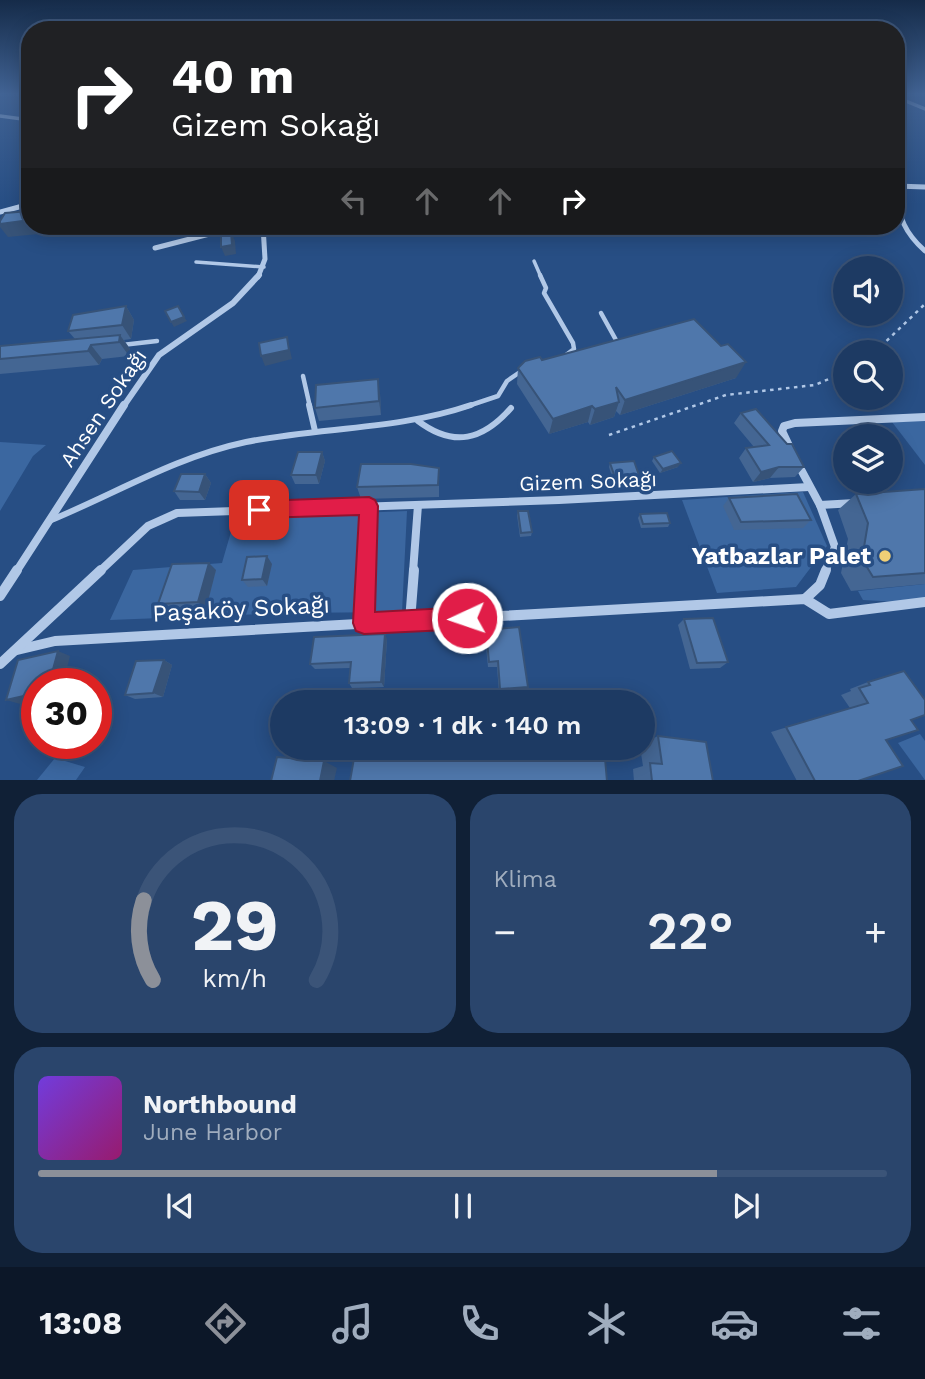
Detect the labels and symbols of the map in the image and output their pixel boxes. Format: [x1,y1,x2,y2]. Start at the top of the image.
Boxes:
street label: Ahsen Sokağı [54,344,152,472]
street label: Gizem Sokağı [519,466,657,496]
pin [229,480,289,540]
place label: Yatbazlar Palet [692,542,872,570]
marker: Yatbazlar Palet [877,548,893,564]
position arrow [430,581,504,655]
street label: Paşaköy Sokağı [152,590,330,628]
speed limit sign: 30 [21,668,112,759]

